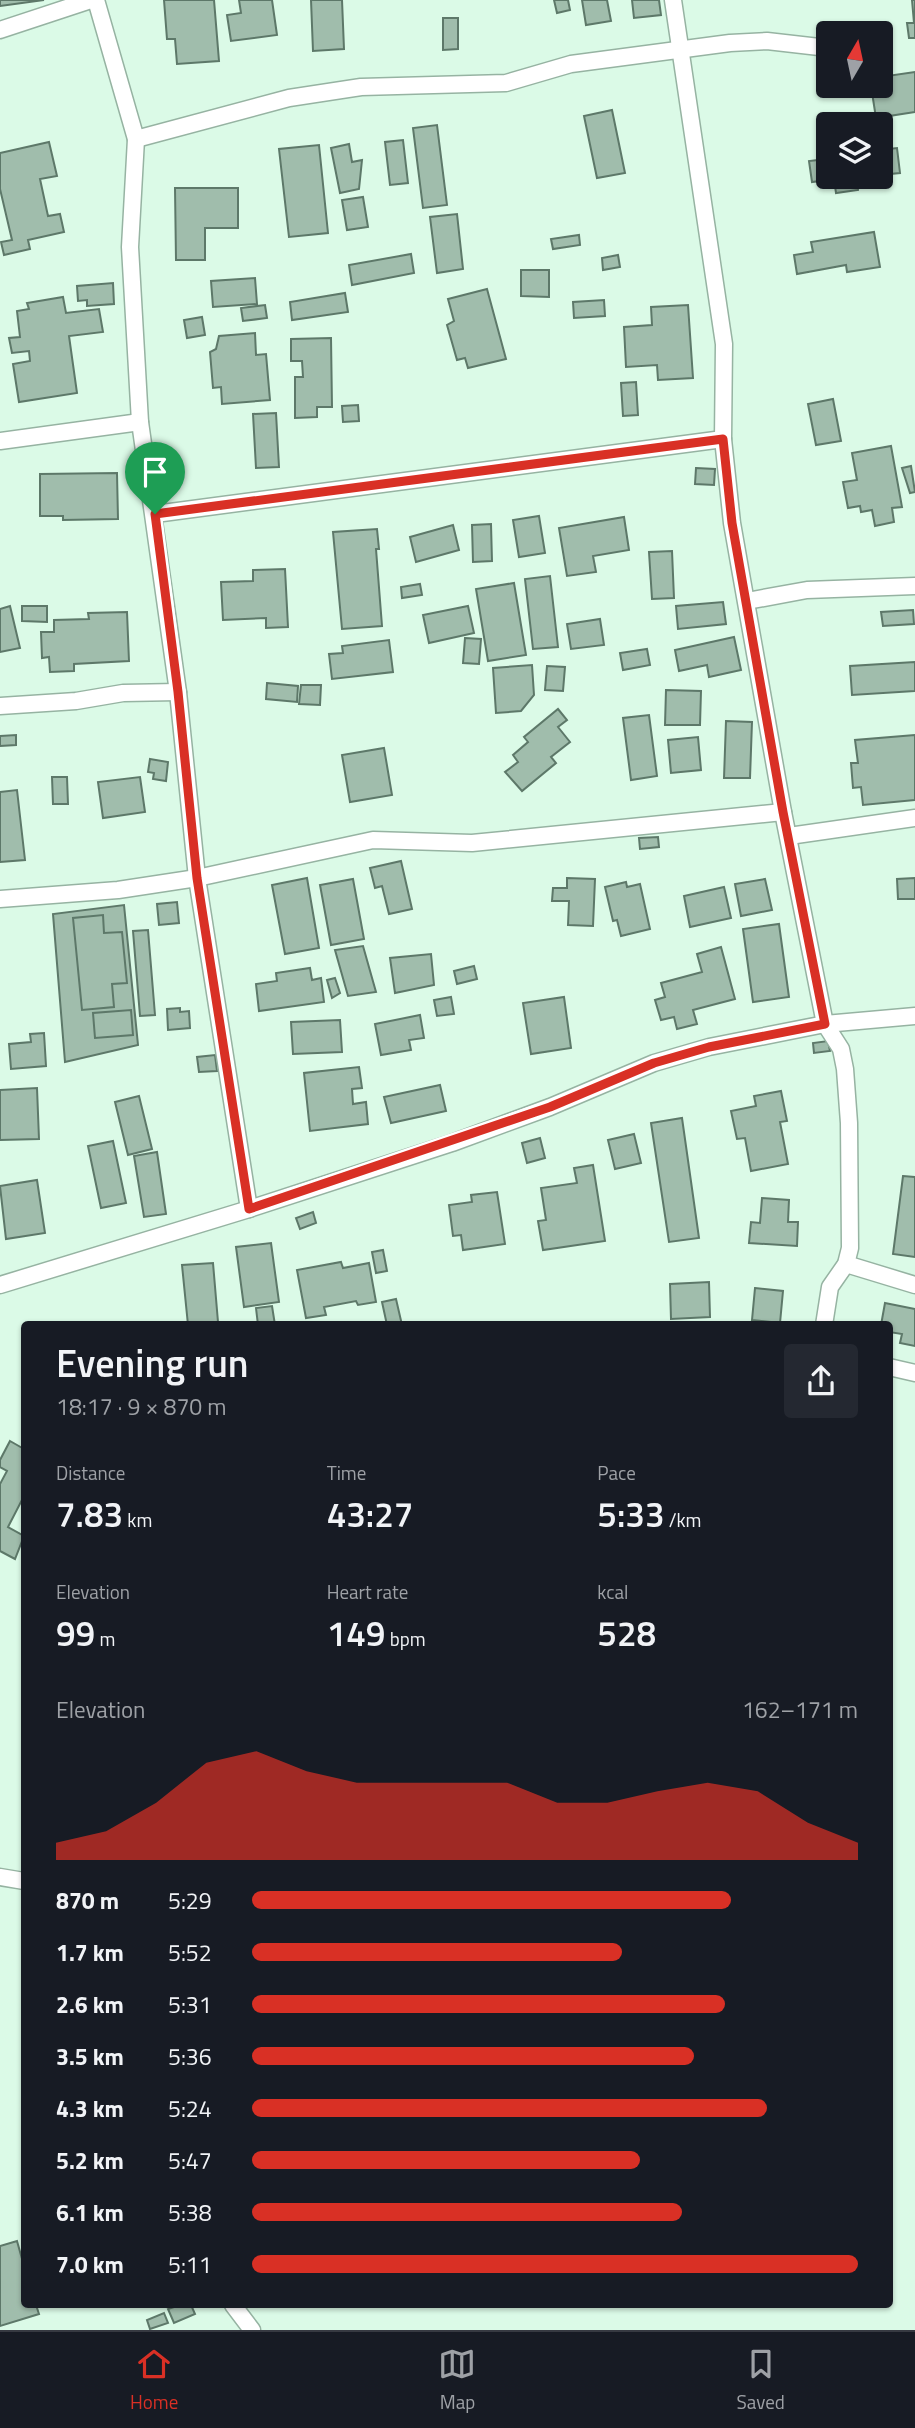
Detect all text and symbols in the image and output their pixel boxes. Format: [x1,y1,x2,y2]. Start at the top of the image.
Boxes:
north arrow [816,21,892,98]
map controls [816,21,893,189]
button: layers [816,112,893,189]
pin [125,442,185,514]
icon: arrive [136,453,174,491]
text: Evening run [56,1334,249,1392]
button: share [784,1344,858,1418]
text: 18:17 · 9 × 870 m [56,1389,226,1424]
text: Distance [56,1458,125,1487]
text: Time [327,1458,366,1487]
text: Pace [597,1458,636,1487]
text: 7.83 [56,1487,123,1541]
text: 43:27 [327,1487,413,1541]
text: 5:33 [597,1487,665,1541]
text: km [123,1505,152,1534]
text: /km [665,1505,702,1534]
text: Elevation [56,1577,130,1606]
text: Heart rate [327,1577,408,1606]
text: kcal [597,1577,628,1606]
text: 99 [56,1606,95,1660]
text: 149 [327,1606,385,1660]
text: 528 [597,1606,656,1660]
text: m [95,1624,115,1653]
text: bpm [385,1624,426,1653]
text: Elevation [56,1692,145,1727]
text: 162–171 m [742,1692,858,1727]
text: 870 m [56,1883,119,1918]
text: 5:29 [168,1883,212,1918]
text: 1.7 km [56,1935,124,1970]
text: 5:52 [168,1935,212,1970]
text: 2.6 km [56,1987,124,2022]
text: 5:31 [168,1987,212,2022]
text: 3.5 km [56,2039,124,2074]
text: 5:36 [168,2039,212,2074]
text: 4.3 km [56,2091,124,2126]
text: 5:24 [168,2091,212,2126]
text: 5.2 km [56,2143,124,2178]
text: 5:47 [168,2143,212,2178]
text: 6.1 km [56,2195,124,2230]
text: 5:38 [168,2195,212,2230]
text: 7.0 km [56,2247,124,2282]
text: 5:11 [168,2247,212,2282]
tab: Home [130,2345,178,2416]
tab: Map [438,2345,476,2416]
tab: Saved [737,2345,785,2416]

